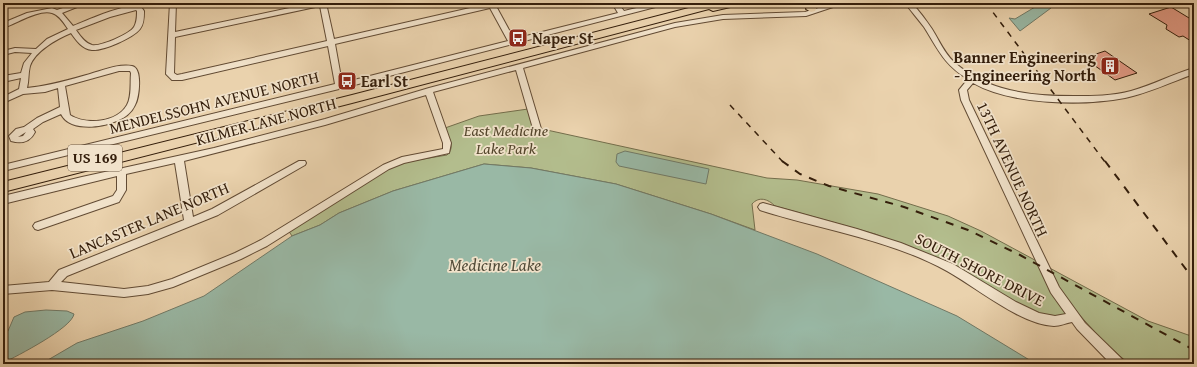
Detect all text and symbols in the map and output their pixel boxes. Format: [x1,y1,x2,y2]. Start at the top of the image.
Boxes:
place label: Naper St [532,26,593,50]
bus stop icon: Naper St [507,27,529,49]
place label: Banner Engineering - Engineering North [953,45,1097,87]
building icon: Banner Engineering - Engineering North [1099,55,1121,77]
street label: MENDELSSOHN AVENUE NORTH [107,64,322,140]
place label: Earl St [361,69,408,93]
bus stop icon: Earl St [336,70,358,92]
street label: KILMER LANE NORTH [193,91,339,151]
street label: 13TH AVENUE NORTH [971,97,1055,241]
park label: East Medicine Lake Park [463,118,549,160]
road number: US 169 [68,145,122,171]
street label: LANCASTER LANE NORTH [65,175,233,265]
street label: SOUTH SHORE DRIVE [911,226,1049,312]
water label: Medicine Lake [449,252,541,277]

